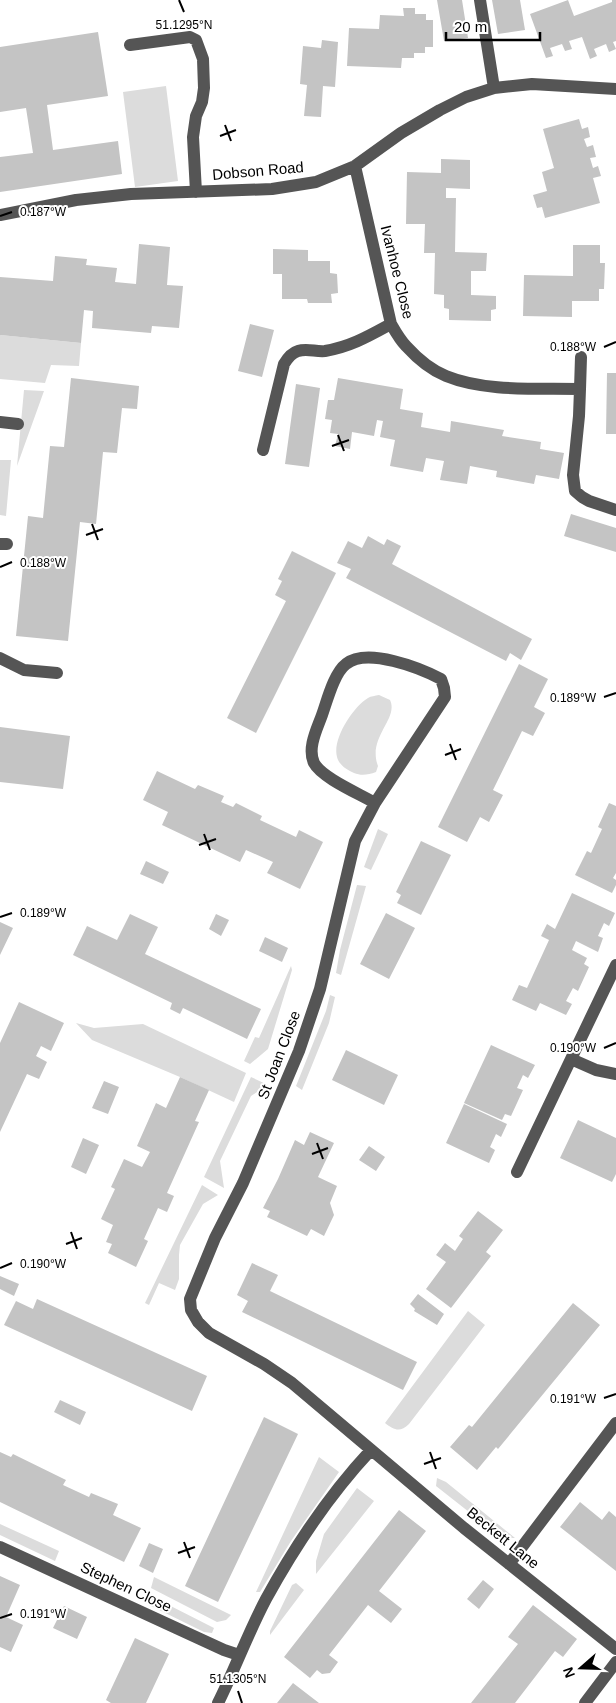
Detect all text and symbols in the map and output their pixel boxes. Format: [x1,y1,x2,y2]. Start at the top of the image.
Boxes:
scale bar [446,10,540,42]
text: 51.1295°N [156,18,212,32]
text: 20 m [454,18,487,35]
street label: Dobson Road [212,158,304,183]
text: 0.187°W [20,205,67,219]
street label: Ivanhoe Close [378,223,417,320]
text: 0.188°W [550,340,597,354]
text: 0.188°W [20,556,67,570]
text: 0.189°W [550,691,597,705]
text: 0.189°W [20,906,67,920]
street label: St Joan Close [254,1008,303,1101]
text: 0.190°W [550,1041,597,1055]
text: 0.190°W [20,1257,67,1271]
text: 0.191°W [550,1392,597,1406]
street label: Beckett Lane [464,1503,543,1572]
street label: Stephen Close [78,1558,174,1615]
text: 0.191°W [20,1607,67,1621]
north arrow [556,1643,606,1693]
text: N [560,1665,578,1680]
text: 51.1305°N [210,1672,266,1686]

